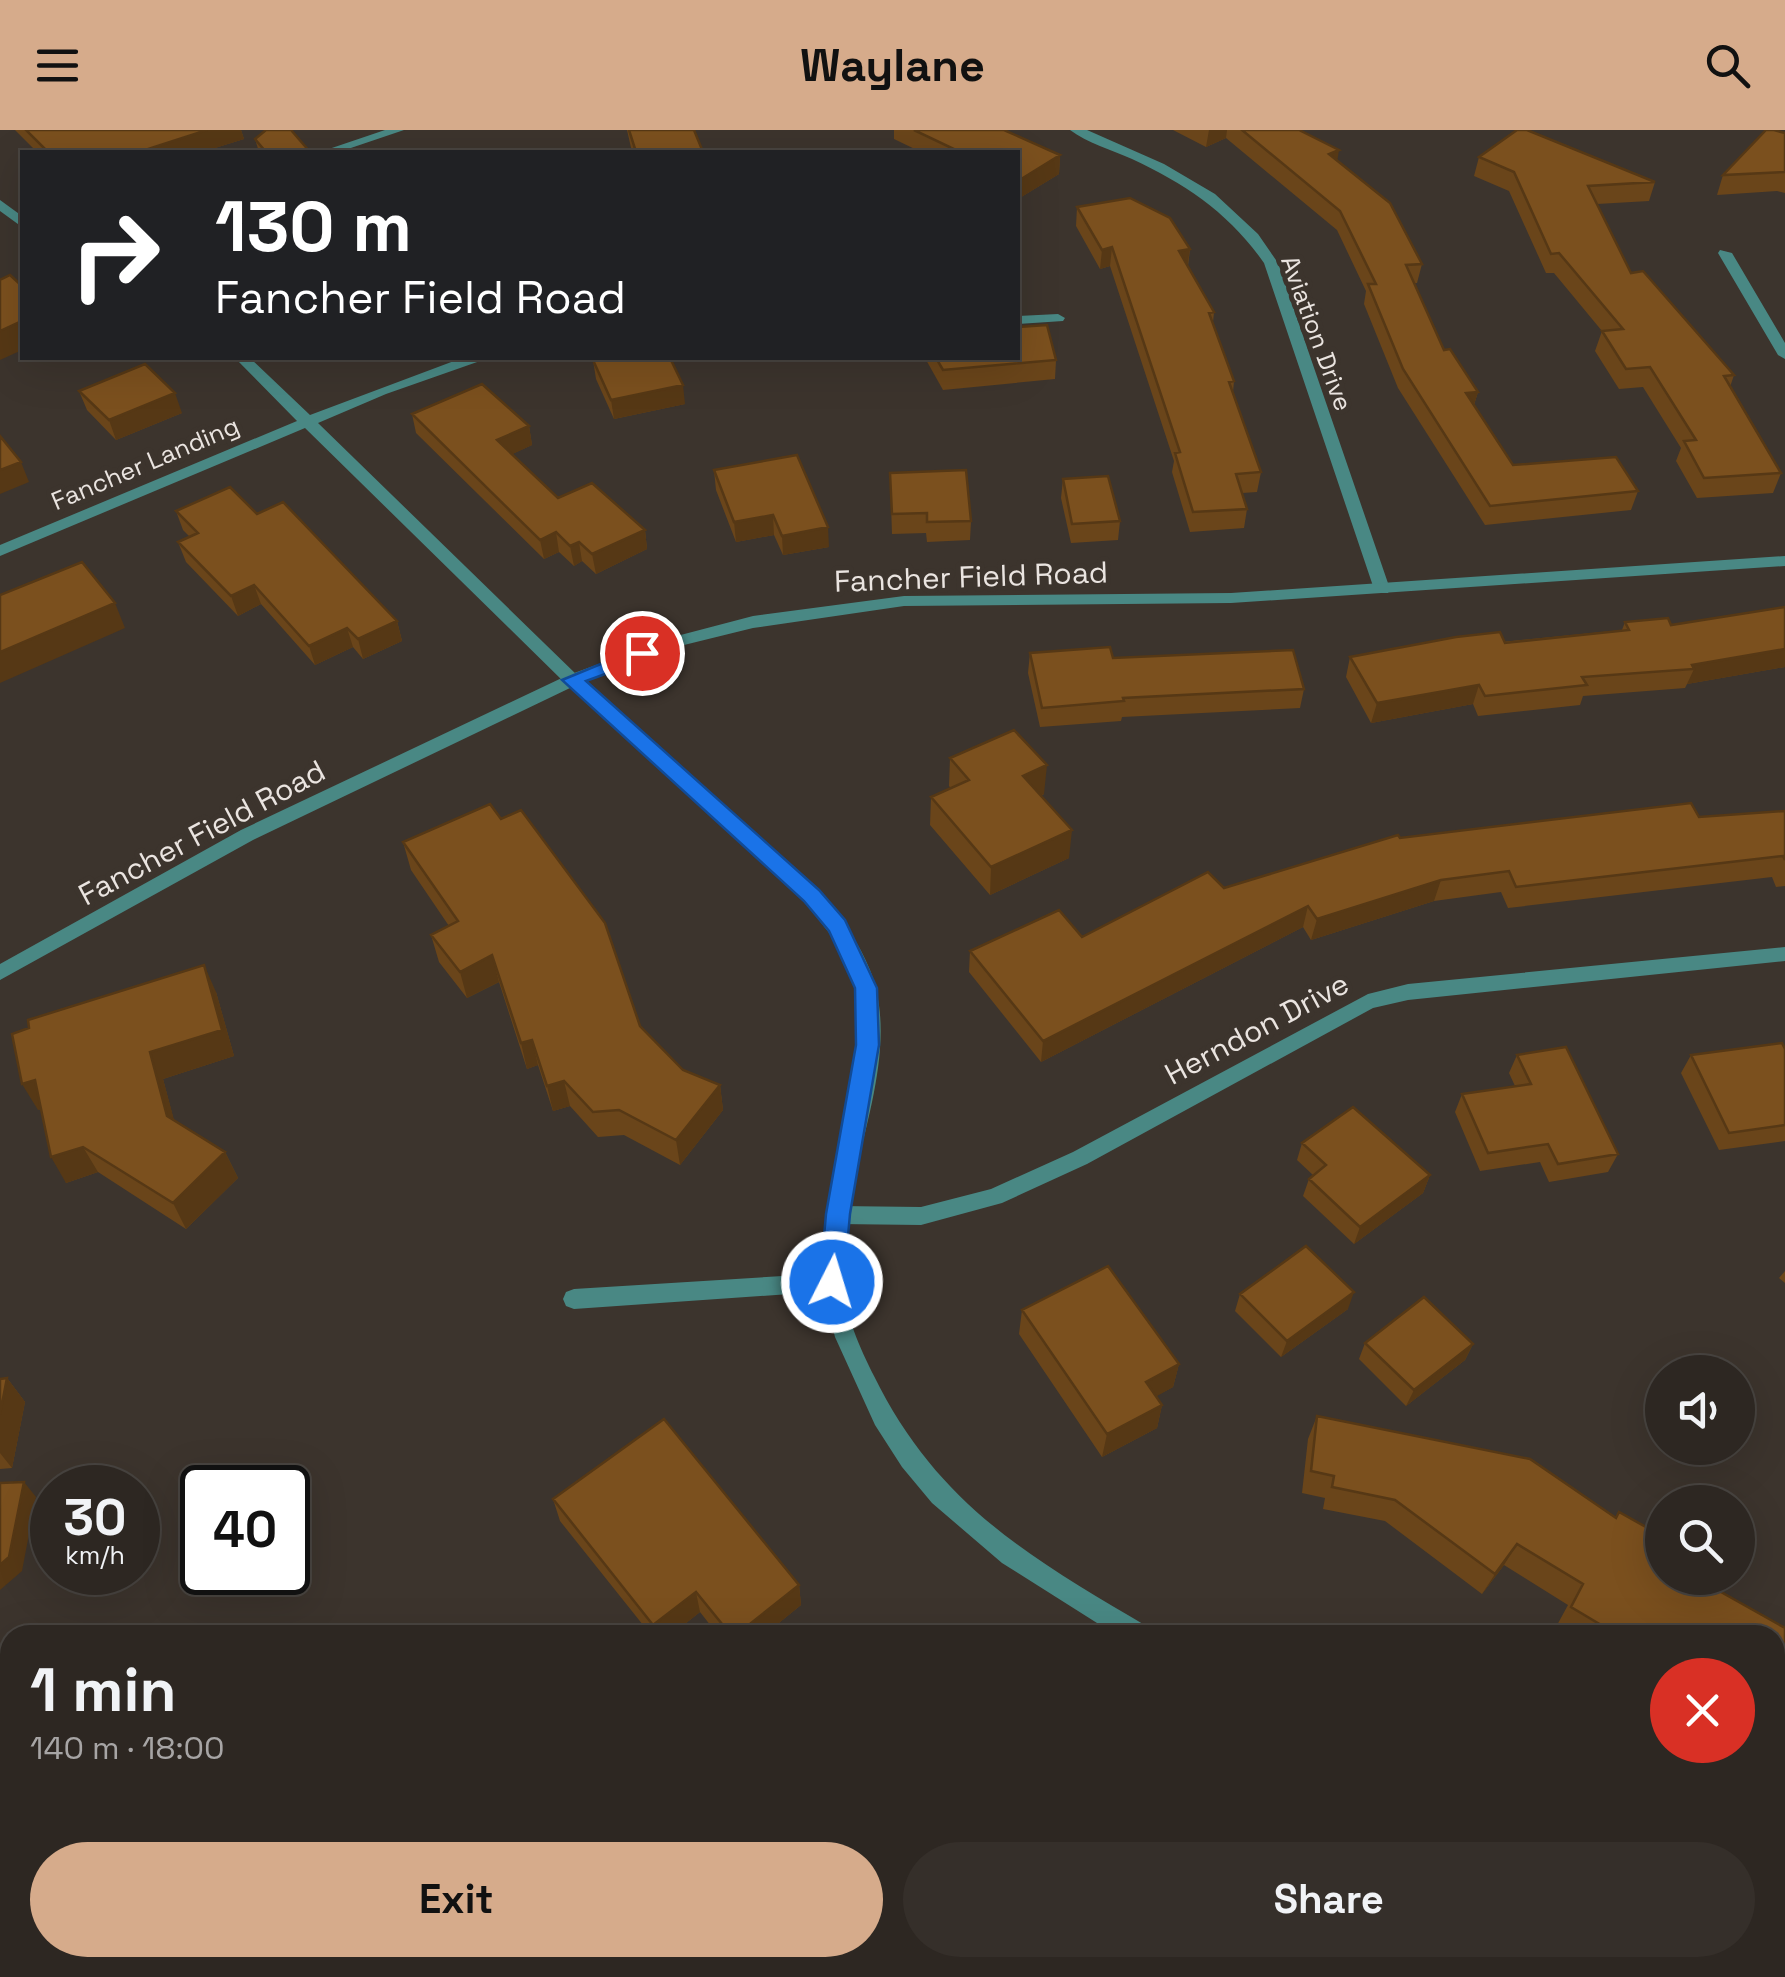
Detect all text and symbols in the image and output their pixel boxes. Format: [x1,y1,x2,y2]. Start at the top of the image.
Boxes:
text: Waylane [800,37,985,94]
icon: menu [30,38,85,93]
icon: search [1700,38,1755,93]
text: 130 m [215,182,412,271]
icon: right [50,190,180,320]
street label: Aviation Drive [1274,251,1360,415]
text: Fancher Field Road [215,269,626,326]
street label: Fancher Landing [46,409,244,517]
street label: Fancher Field Road [833,552,1109,601]
pin [600,611,685,696]
icon: arrive [615,626,670,681]
street label: Fancher Field Road [72,751,332,914]
street label: Herndon Drive [1158,964,1356,1093]
position arrow [780,1230,884,1334]
map controls [1645,1355,1755,1595]
button: sound [1645,1355,1755,1465]
speed limit sign: 40 [180,1465,310,1595]
button: search [1645,1485,1755,1595]
text: 30 [64,1486,126,1550]
text: km/h [65,1539,125,1571]
text: 1 min [30,1652,177,1729]
button: close [1650,1658,1755,1763]
text: 140 m · 18:00 [30,1728,225,1768]
button: Exit [30,1842,883,1957]
button: Share [903,1842,1755,1957]

